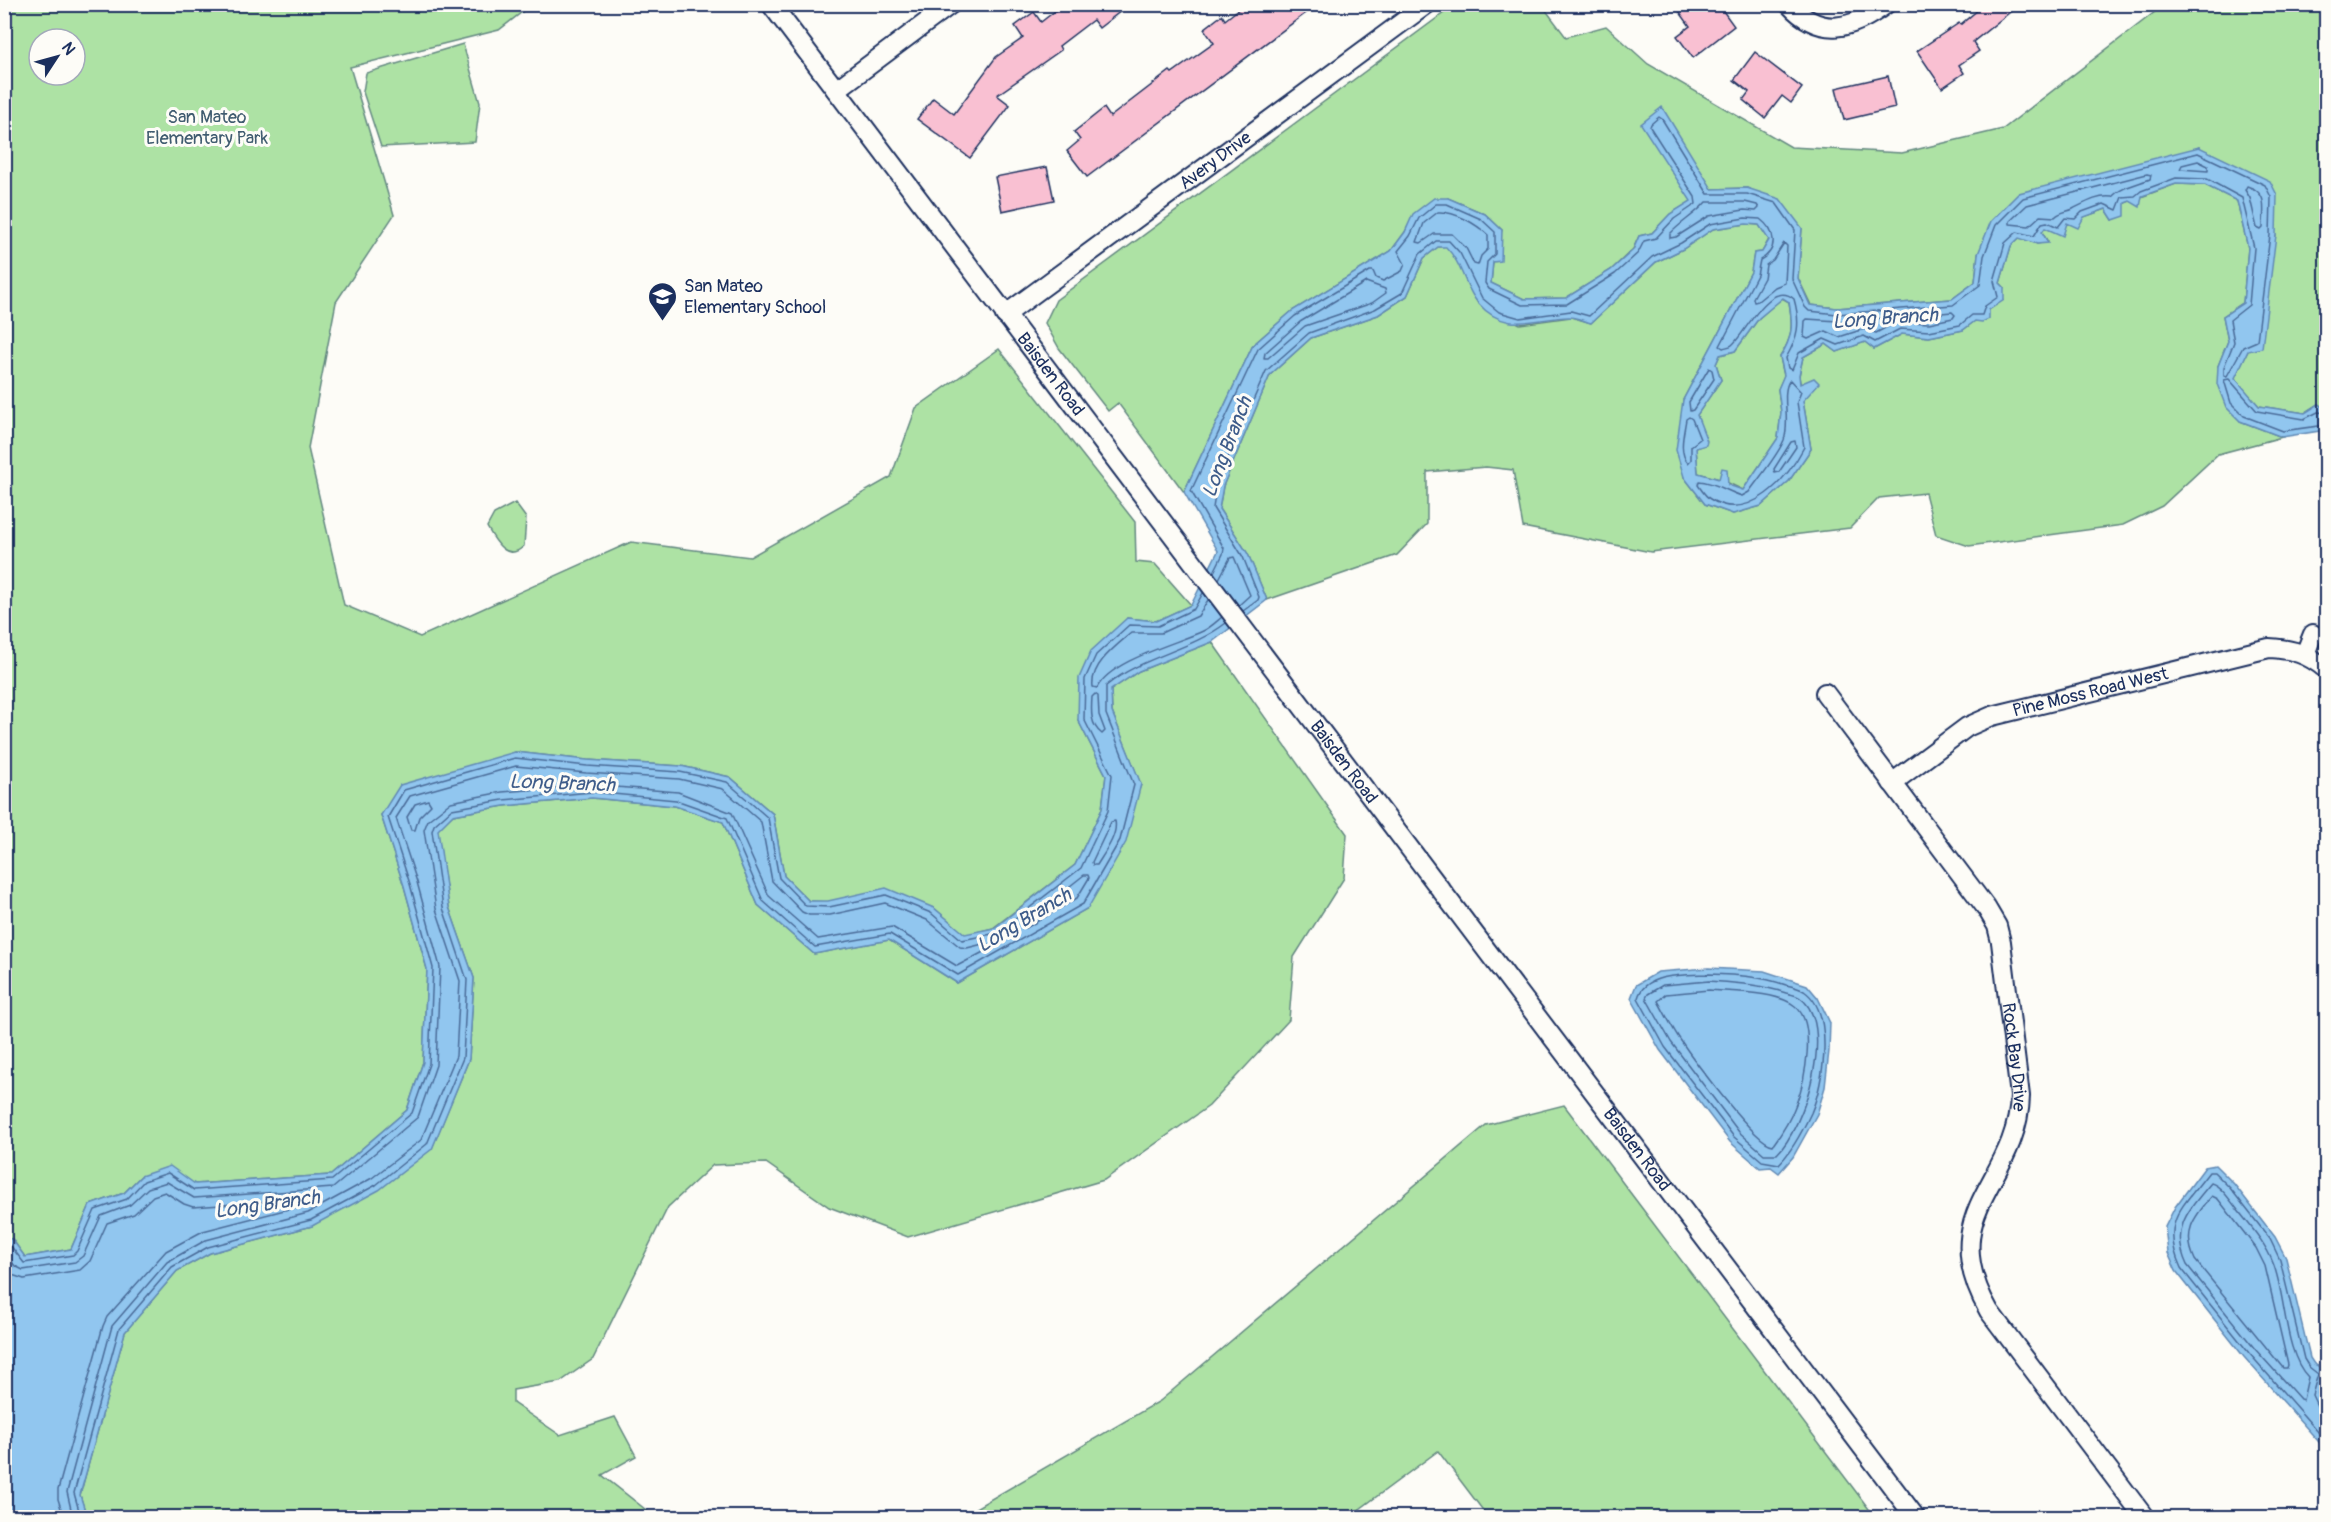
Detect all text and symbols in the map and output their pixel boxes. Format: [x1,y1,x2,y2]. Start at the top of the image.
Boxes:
north arrow [27,27,87,87]
text: N [57,39,80,59]
park label: San Mateo Elementary Park [146,106,268,150]
street label: Avery Drive [1174,126,1256,194]
place label: San Mateo Elementary School [684,275,826,319]
school or university icon: San Mateo Elementary School [647,280,679,322]
water label: Long Branch [1831,302,1940,334]
street label: Baisden Road [1012,328,1090,420]
water label: Long Branch [1196,392,1258,501]
street label: Pine Moss Road West [2010,662,2171,722]
street label: Baisden Road [1305,715,1383,808]
water label: Long Branch [509,769,617,797]
water label: Long Branch [972,881,1077,958]
street label: Rock Bay Drive [1997,1001,2032,1113]
street label: Baisden Road [1598,1103,1676,1196]
water label: Long Branch [213,1184,323,1224]

